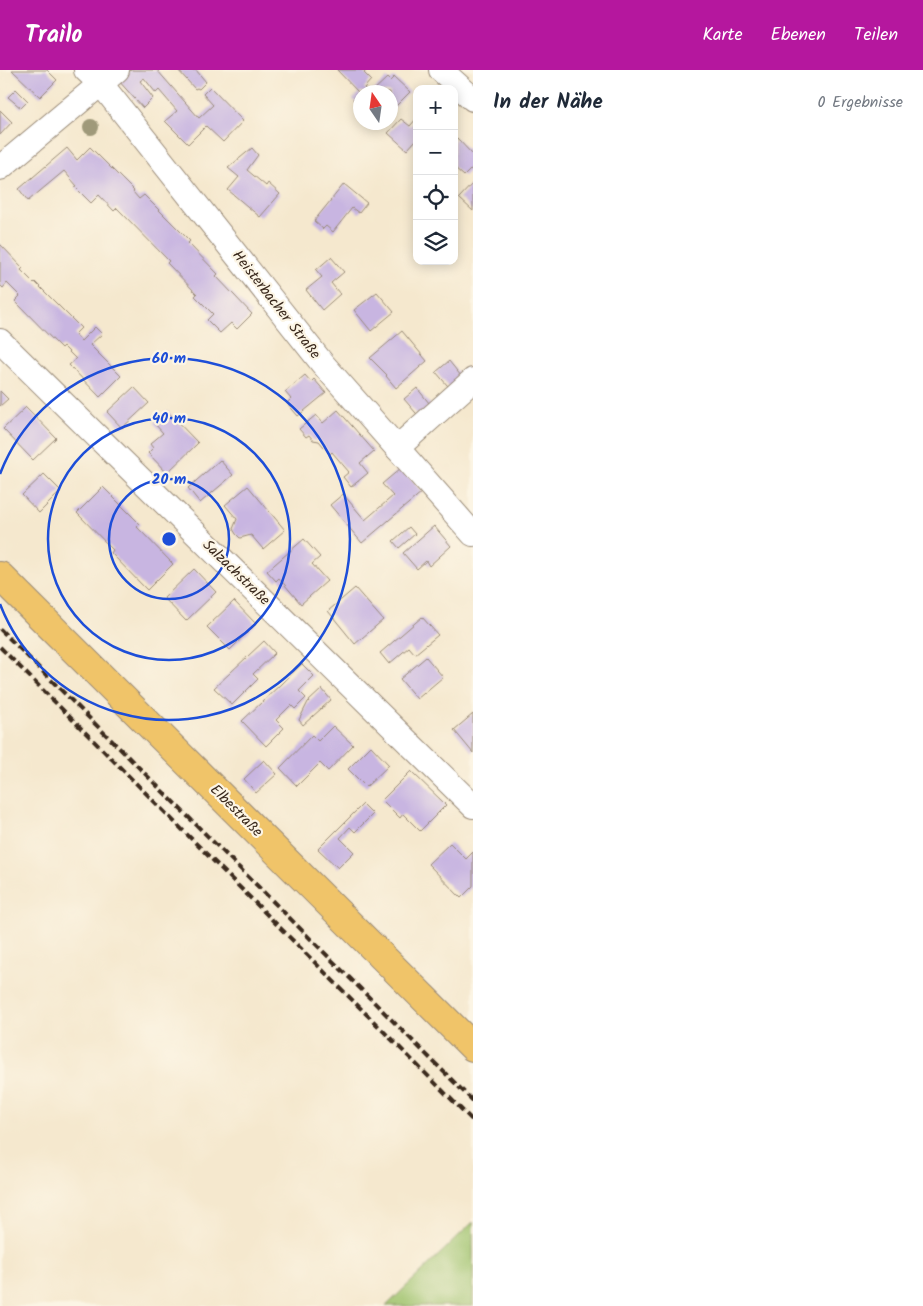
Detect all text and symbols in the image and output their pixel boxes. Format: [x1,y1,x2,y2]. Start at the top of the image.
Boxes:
text: Trailo [25,16,83,55]
text: Karte [702,21,743,50]
text: Ebenen [771,21,826,50]
text: Teilen [854,21,898,50]
north arrow [353,85,398,130]
map controls [413,85,458,265]
button: + [413,85,458,130]
text: In der Nähe [493,86,603,119]
text: 0 Ergebnisse [818,90,903,115]
button: − [413,130,458,175]
button: locate [413,175,458,220]
button: layers [413,220,458,265]
street label: Heisterbacher Straße [226,245,327,365]
text: 60 m [152,347,186,371]
text: 40 m [152,407,186,431]
text: 20 m [152,468,186,492]
centre of rings [160,530,178,548]
street label: Salzachstraße [196,534,276,612]
street label: Elbestraße [204,779,268,843]

